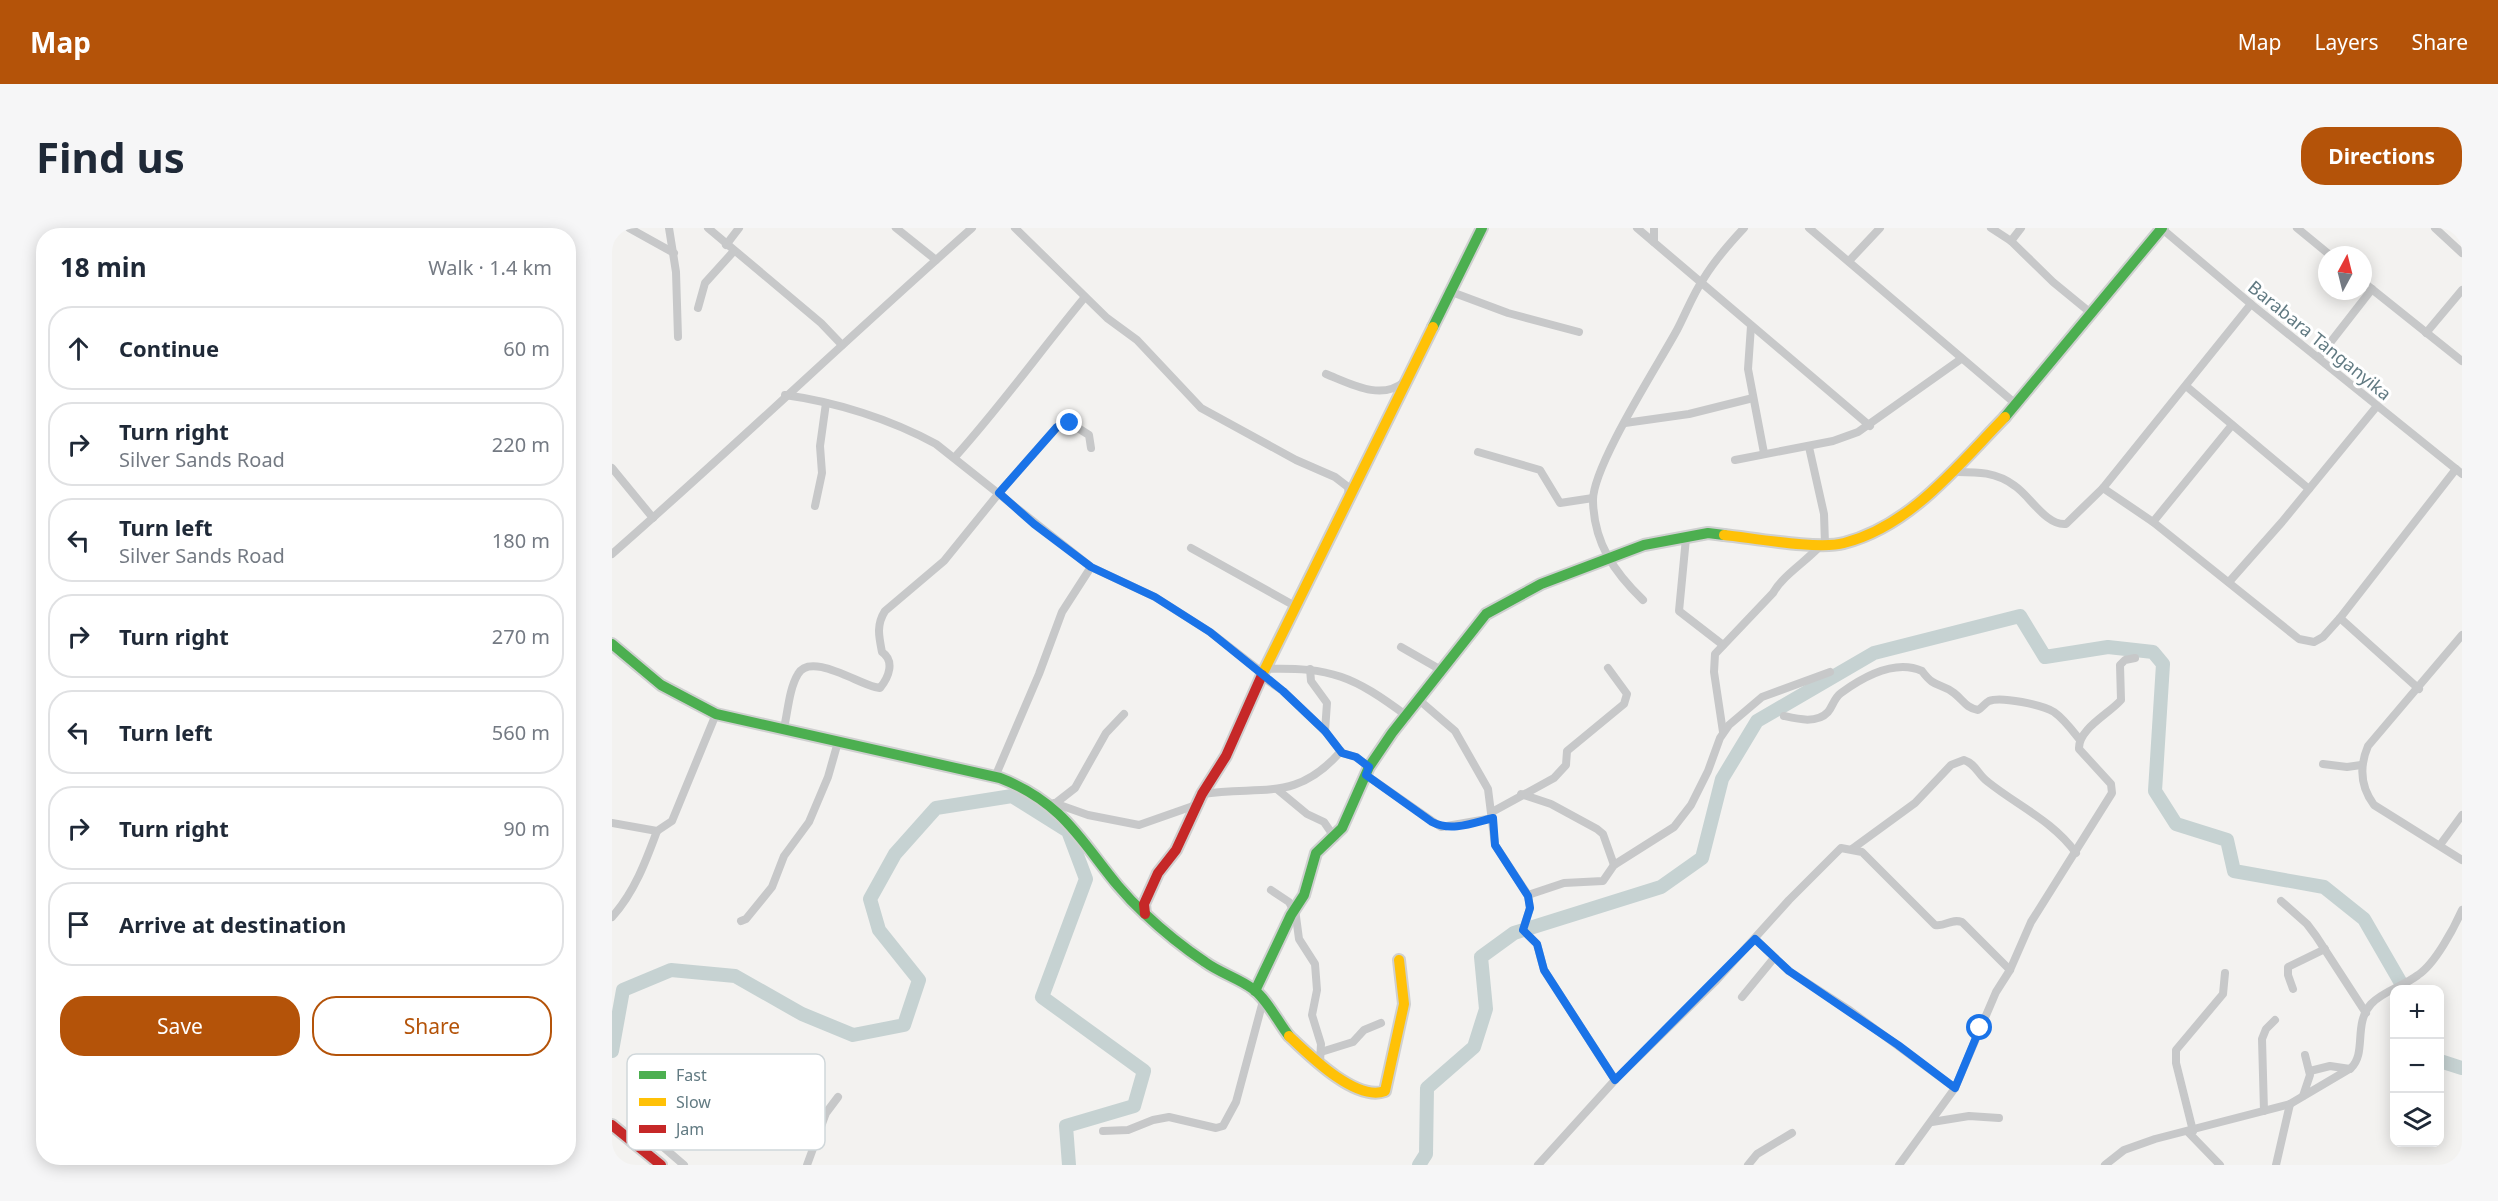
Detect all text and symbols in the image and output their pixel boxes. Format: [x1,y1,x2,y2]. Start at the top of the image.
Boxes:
text: Map [30,23,91,61]
text: Map [2238,28,2282,56]
text: Layers [2315,28,2379,56]
text: Share [2412,28,2468,56]
button: Directions [2301,127,2462,185]
text: Find us [36,128,185,185]
north arrow [2318,246,2372,300]
text: 18 min [60,249,147,285]
text: Walk · 1.4 km [428,254,552,281]
street label: Barabara Tanganyika [2243,275,2397,405]
icon: ahead [62,332,95,365]
text: Continue [119,333,219,363]
text: 60 m [503,335,550,362]
route end [1056,409,1082,435]
text: Turn right [119,416,229,446]
icon: right [62,428,95,461]
text: 220 m [492,431,550,458]
text: Silver Sands Road [119,446,285,473]
text: Turn left [119,512,213,542]
icon: left [62,524,95,557]
text: 180 m [492,527,550,554]
text: Silver Sands Road [119,542,285,569]
icon: right [62,620,95,653]
text: Turn right [119,621,229,651]
text: 270 m [492,623,550,650]
icon: left [62,716,95,749]
text: Turn left [119,717,213,747]
text: 560 m [492,719,550,746]
icon: right [62,812,95,845]
text: Turn right [119,813,229,843]
text: 90 m [503,815,550,842]
icon: arrive [62,908,95,941]
text: Arrive at destination [119,909,346,939]
map controls [2390,985,2444,1147]
button: + [2390,985,2444,1039]
button: Save [60,996,300,1056]
button: Share [312,996,552,1056]
route start [1966,1014,1992,1040]
button: − [2390,1039,2444,1093]
legend [627,1054,825,1150]
text: Fast [676,1064,707,1086]
text: Slow [676,1091,711,1113]
button: layers [2390,1093,2444,1147]
text: Jam [674,1118,704,1140]

